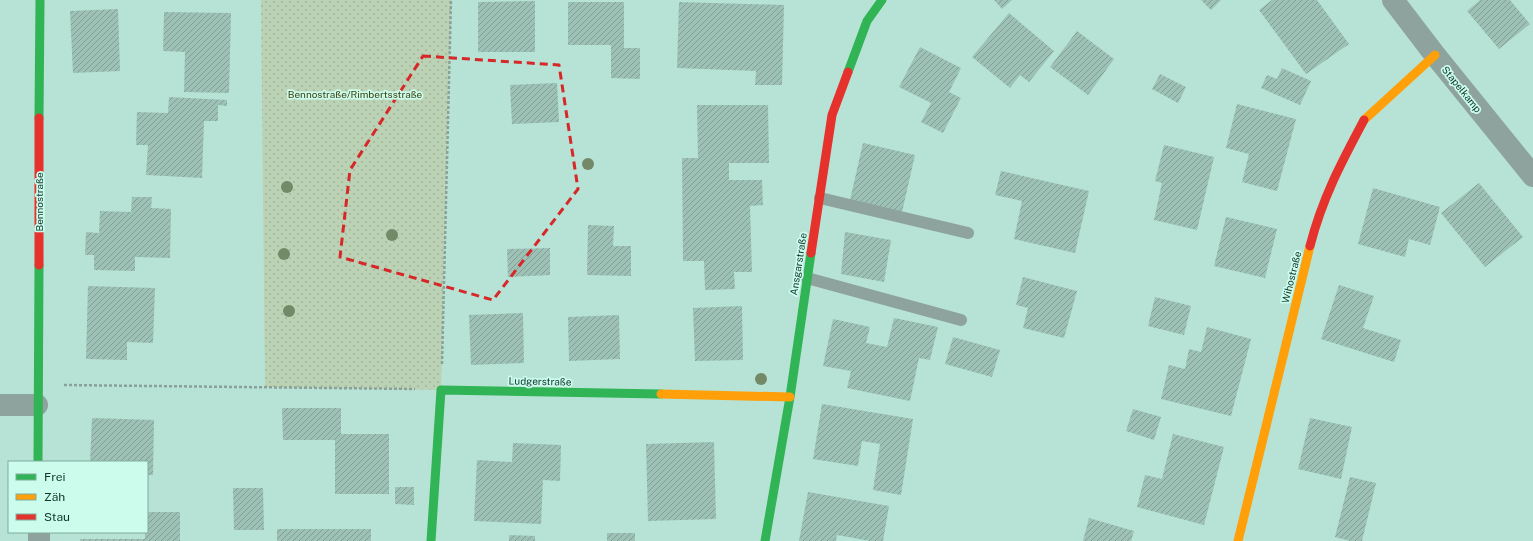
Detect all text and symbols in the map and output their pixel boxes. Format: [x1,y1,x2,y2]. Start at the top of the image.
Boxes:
street label: Stapelkamp [1440,63,1484,115]
park label: Bennostraße/Rimbertsstraße [288,88,423,100]
street label: Bennostraße [33,172,45,232]
street label: Ansgarstraße [787,232,809,296]
street label: Wihostraße [1279,249,1303,304]
street label: Ludgerstraße [508,374,572,388]
legend [8,461,148,533]
text: Frei [44,470,66,484]
text: Zäh [44,490,65,504]
text: Stau [44,510,70,524]

